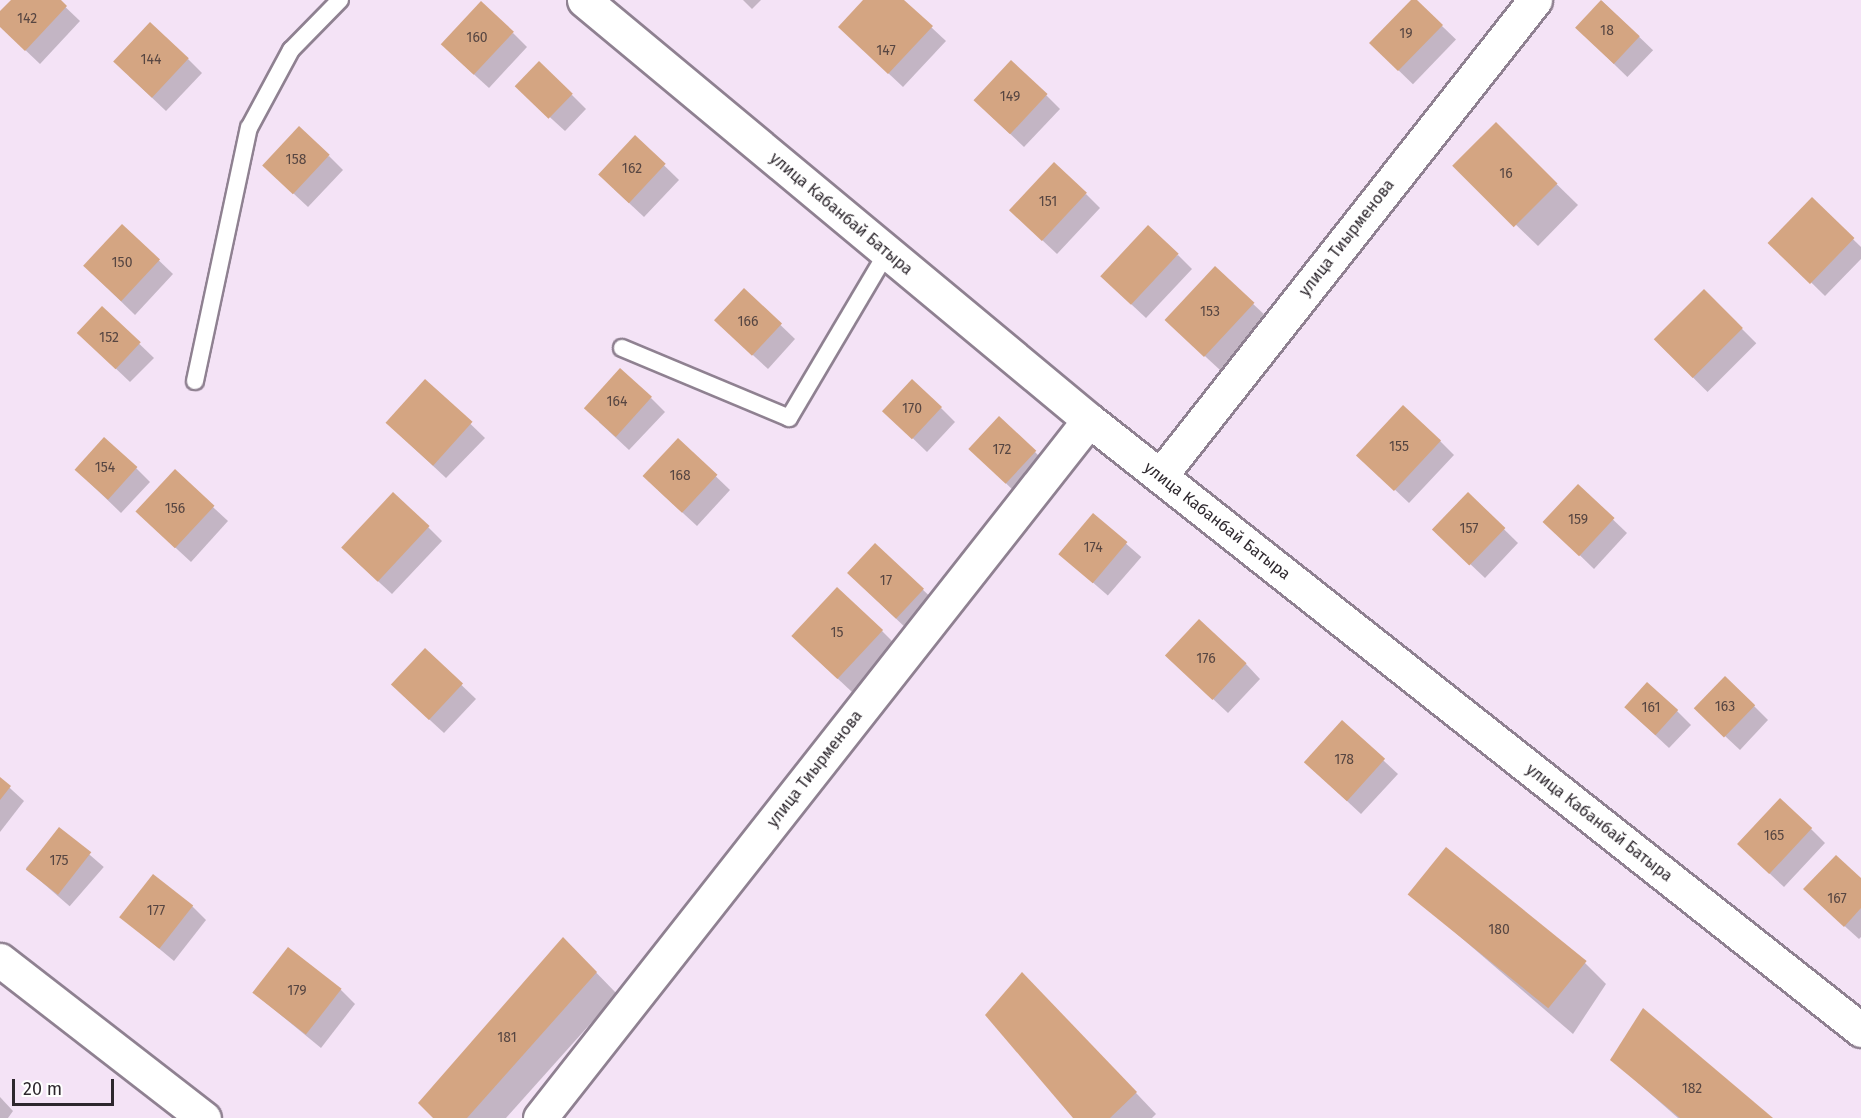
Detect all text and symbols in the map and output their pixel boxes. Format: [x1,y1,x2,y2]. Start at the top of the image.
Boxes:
house number: 142 [17,11,37,27]
house number: 18 [1600,23,1614,39]
house number: 19 [1399,26,1413,42]
house number: 160 [466,30,488,46]
house number: 147 [876,43,896,59]
house number: 144 [141,52,161,68]
house number: 149 [1000,89,1020,105]
street label: улица Кабанбай Батыра [766,149,916,279]
house number: 158 [286,152,306,168]
house number: 162 [622,161,642,177]
house number: 16 [1499,166,1513,182]
street label: улица Тиырменова [1295,176,1399,300]
house number: 151 [1039,194,1057,210]
house number: 150 [112,255,132,271]
house number: 153 [1200,304,1220,320]
house number: 166 [738,314,758,330]
house number: 152 [99,330,119,346]
house number: 164 [607,394,627,410]
house number: 170 [902,401,922,417]
house number: 155 [1389,439,1409,455]
house number: 172 [993,442,1011,458]
street label: улица Кабанбай Батыра [1140,458,1294,584]
house number: 154 [95,460,115,476]
house number: 168 [669,468,691,484]
house number: 156 [165,501,185,517]
house number: 159 [1568,512,1588,528]
house number: 157 [1460,521,1478,537]
house number: 174 [1083,540,1103,556]
house number: 17 [880,573,892,589]
house number: 15 [830,625,844,641]
house number: 176 [1196,651,1216,667]
house number: 163 [1715,699,1735,715]
house number: 161 [1642,700,1660,716]
street label: улица Тиырменова [763,707,867,831]
house number: 178 [1334,752,1354,768]
street label: улица Кабанбай Батыра [1522,760,1676,886]
house number: 165 [1764,828,1784,844]
house number: 175 [49,853,69,869]
house number: 167 [1827,891,1847,907]
house number: 177 [147,903,165,919]
house number: 180 [1488,922,1510,938]
house number: 179 [287,983,307,999]
house number: 181 [497,1030,517,1046]
scale bar [15,1067,117,1105]
text: 20 m [23,1078,62,1100]
house number: 182 [1682,1081,1702,1097]

